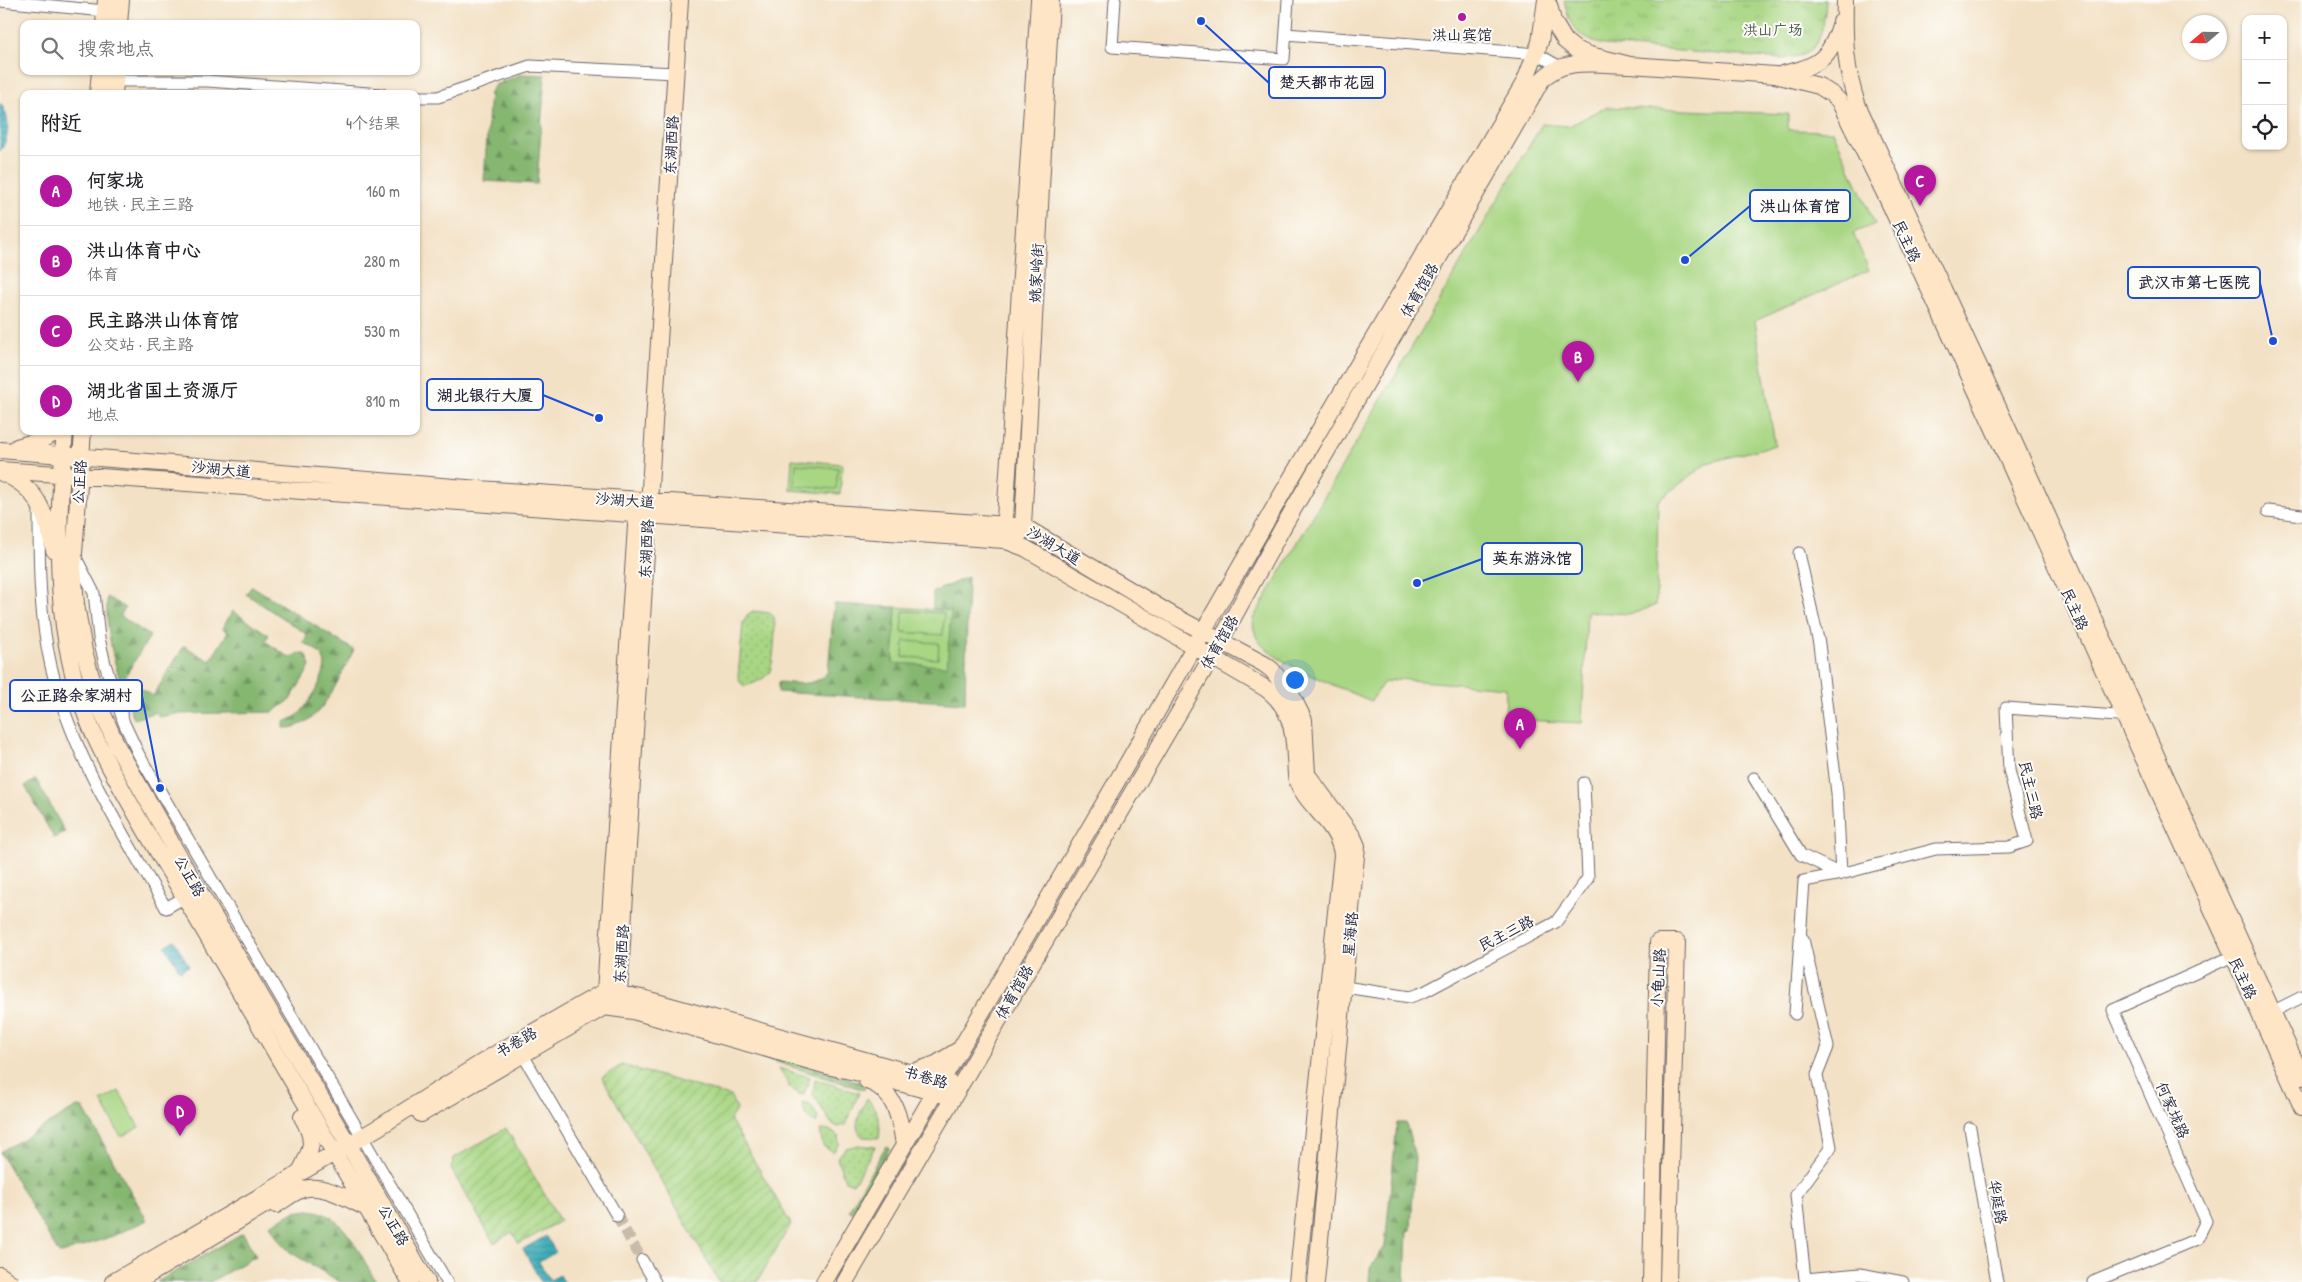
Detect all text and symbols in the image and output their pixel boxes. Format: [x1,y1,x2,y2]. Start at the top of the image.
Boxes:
marker: 洪山宾馆 [1456,11,1468,23]
north arrow [2182,15,2227,60]
map controls [2242,15,2287,150]
button: + [2242,15,2287,60]
park label: 洪山广场 [1743,19,1803,40]
search box [20,20,420,75]
place label: 洪山宾馆 [1432,24,1492,45]
icon: search [38,34,66,62]
text: 搜索地点 [78,35,154,61]
button: − [2242,60,2287,105]
callout: 楚天都市花园 [1269,67,1385,98]
text: 楚天都市花园 [1279,71,1375,93]
button: locate [2242,105,2287,150]
text: 附近 [40,108,82,137]
text: 4个结果 [346,112,400,134]
street label: 东湖西路 [659,114,683,176]
pin: C [1904,165,1936,206]
text: 何家垅 [87,167,144,193]
text: A [52,180,60,202]
text: 160 m [366,180,400,202]
callout: 洪山体育馆 [1750,190,1850,221]
text: 地铁 · 民主三路 [87,193,194,215]
text: 洪山体育馆 [1760,195,1840,217]
street label: 民主路 [1888,216,1926,266]
text: 洪山体育中心 [87,237,201,263]
street label: 姚家岭街 [1024,242,1048,304]
text: B [52,250,60,272]
text: 280 m [364,250,400,272]
street label: 体育馆路 [1395,259,1443,321]
text: 体育 [87,263,119,285]
callout: 武汉市第七医院 [2128,267,2260,298]
text: 武汉市第七医院 [2138,271,2250,293]
text: 民主路洪山体育馆 [87,307,239,333]
text: C [52,320,60,342]
text: 530 m [364,320,400,342]
text: 公交站 · 民主路 [87,333,194,355]
pin: B [1562,341,1594,382]
text: 湖北省国土资源厅 [87,377,239,403]
callout: 湖北银行大厦 [427,379,543,410]
text: 湖北银行大厦 [437,384,533,406]
text: D [52,390,60,412]
text: 810 m [366,390,400,412]
text: 地点 [87,403,119,425]
street label: 沙湖大道 [190,456,252,482]
street label: 公正路 [67,459,91,505]
street label: 沙湖大道 [594,487,656,513]
street label: 东湖西路 [634,518,658,580]
street label: 沙湖大道 [1023,521,1085,569]
callout: 英东游泳馆 [1482,543,1582,574]
text: 英东游泳馆 [1492,547,1572,569]
street label: 民主路 [2056,584,2094,634]
street label: 体育馆路 [1195,611,1243,673]
your location [1282,667,1308,693]
callout: 公正路余家湖村 [10,680,142,711]
text: 公正路余家湖村 [20,684,132,706]
pin: A [1504,708,1536,749]
street label: 民主三路 [2014,758,2048,822]
street label: 公正路 [170,851,210,901]
street label: 民主三路 [1474,910,1538,956]
street label: 星海路 [1338,911,1362,957]
street label: 东湖西路 [608,923,634,985]
street label: 小龟山路 [1646,947,1670,1009]
street label: 民主路 [2224,953,2262,1003]
street label: 体育馆路 [990,961,1038,1023]
street label: 书卷路 [491,1022,541,1062]
street label: 书卷路 [901,1061,951,1093]
street label: 何家垅路 [2151,1078,2195,1142]
pin: D [164,1095,196,1136]
street label: 华庭路 [1984,1178,2012,1226]
street label: 公正路 [374,1200,414,1250]

